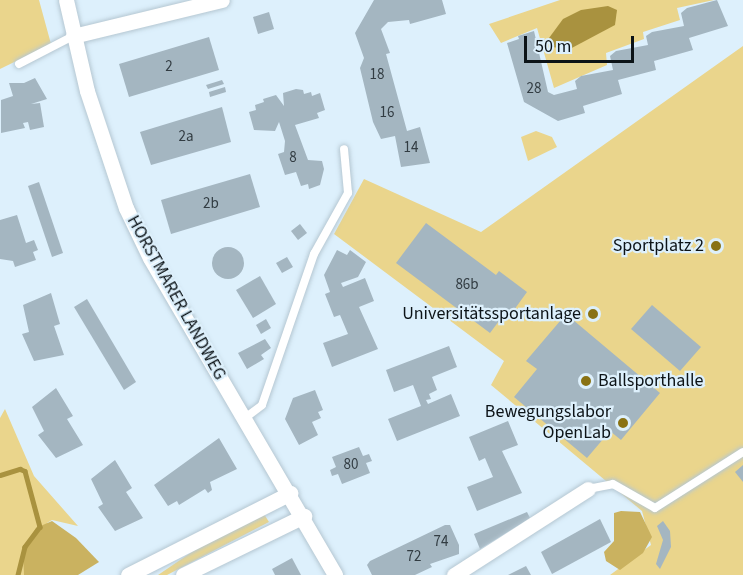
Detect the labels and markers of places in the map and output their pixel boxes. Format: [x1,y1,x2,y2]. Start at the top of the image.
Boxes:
place label: Sportplatz 2 [613,235,704,257]
marker: Sportplatz 2 [709,239,723,253]
place label: Universitätssportanlage [402,303,581,325]
marker: Universitätssportanlage [586,307,600,321]
place label: Ballsporthalle [598,370,703,392]
marker: Ballsporthalle [579,374,593,388]
place label: Bewegungslabor OpenLab [485,402,611,444]
marker: Bewegungslabor OpenLab [616,416,630,430]

